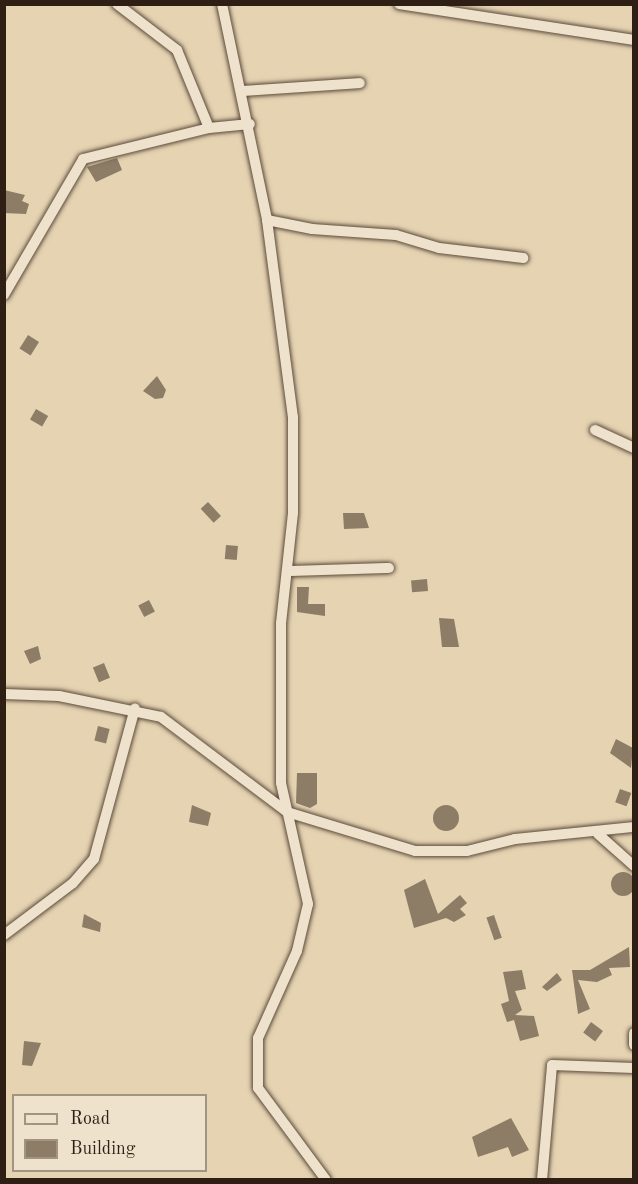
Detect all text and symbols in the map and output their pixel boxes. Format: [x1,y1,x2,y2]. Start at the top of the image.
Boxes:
legend [12,1094,207,1172]
text: Road [70,1110,110,1128]
text: Building [70,1140,135,1158]

